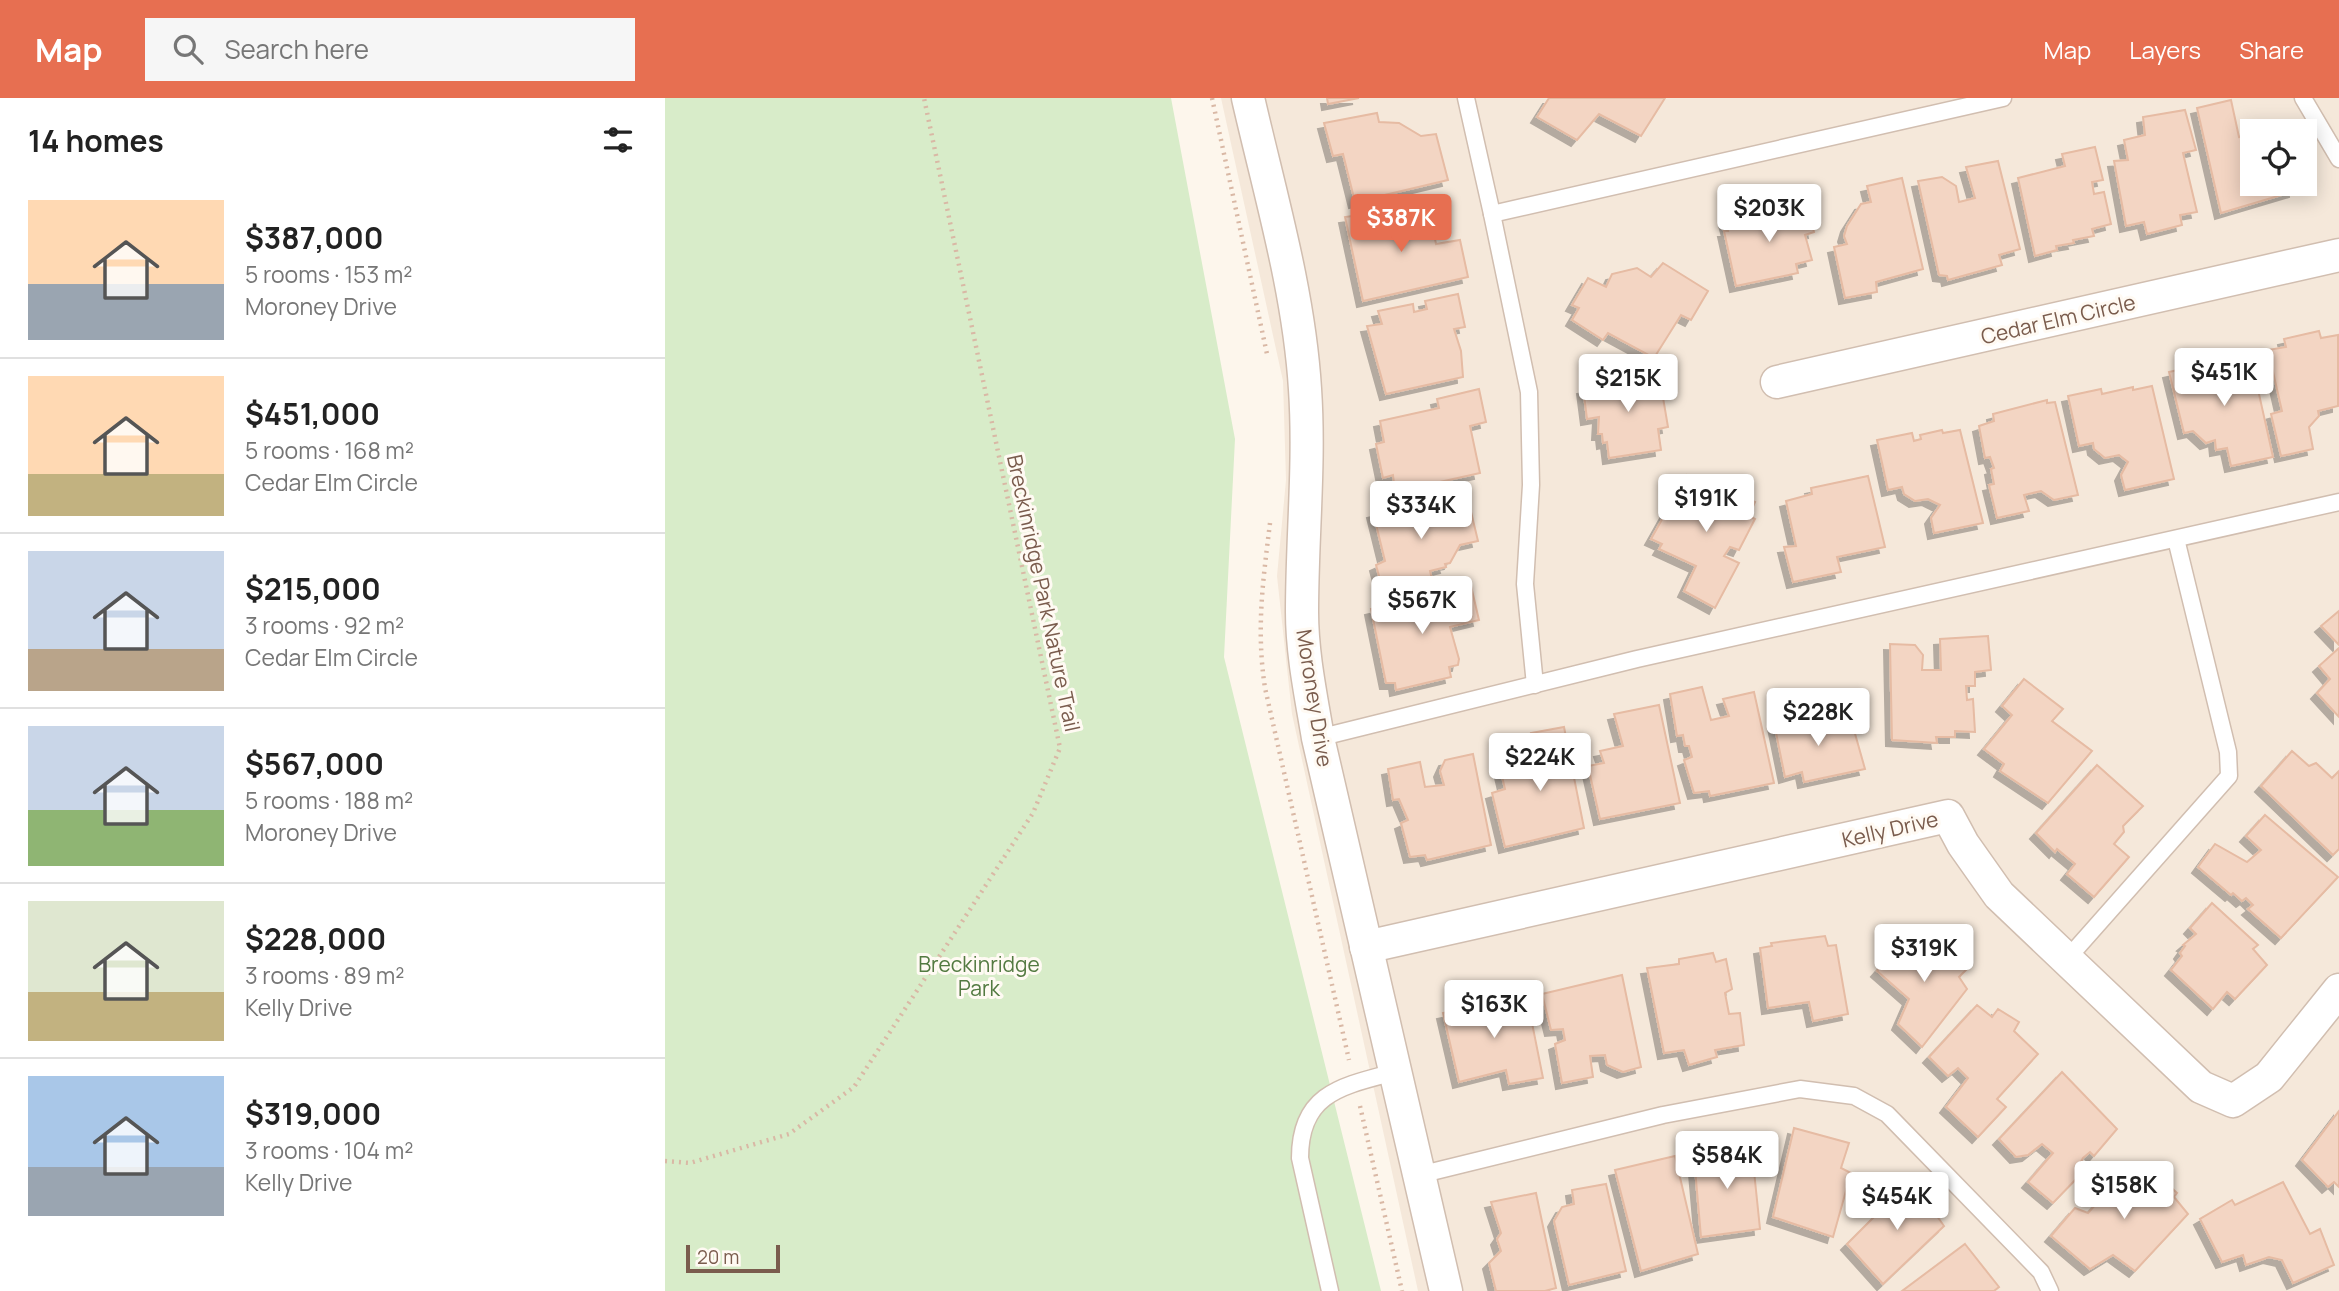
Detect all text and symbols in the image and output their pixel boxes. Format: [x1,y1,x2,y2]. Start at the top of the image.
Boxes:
search box [145,18,635,81]
text: Map [35,27,103,72]
icon: search [169,30,207,68]
text: Search here [225,31,369,67]
text: Map [2044,33,2091,66]
text: Layers [2129,33,2201,66]
text: Share [2239,33,2304,66]
map controls [2240,119,2317,196]
button: locate [2240,119,2317,196]
text: 14 homes [28,120,164,161]
icon: filters [599,121,637,159]
pin: $203K [1720,184,1818,244]
text: $203K [1733,191,1805,223]
pin: $387K [1352,194,1450,254]
text: $387K [1366,201,1436,233]
text: $387,000 [245,217,384,258]
icon: home [84,228,168,312]
text: 5 rooms · 153 m² [245,258,412,290]
street label: Cedar Elm Circle [1978,288,2138,350]
text: Moroney Drive [245,290,397,322]
pin: $451K [2175,348,2273,408]
pin: $215K [1579,354,1677,414]
text: $451K [2191,355,2257,387]
text: $215K [1595,361,1661,393]
text: $451,000 [245,393,380,434]
icon: home [84,404,168,488]
text: 5 rooms · 168 m² [245,434,414,466]
street label: Breckinridge Park Nature Trail [1001,452,1087,734]
text: Cedar Elm Circle [245,466,418,498]
pin: $191K [1657,474,1755,534]
text: $191K [1674,481,1738,513]
pin: $334K [1372,482,1470,541]
text: $334K [1386,488,1456,520]
text: $215,000 [245,568,381,609]
pin: $567K [1373,576,1471,636]
icon: home [84,579,168,663]
text: $567K [1387,583,1457,615]
text: 3 rooms · 92 m² [245,609,404,641]
street label: Moroney Drive [1290,627,1340,769]
text: Cedar Elm Circle [245,641,418,673]
pin: $228K [1769,688,1867,748]
text: $228K [1783,695,1853,727]
pin: $224K [1491,734,1589,793]
text: $224K [1505,740,1575,772]
text: $567,000 [245,743,384,784]
icon: home [84,754,168,838]
text: 5 rooms · 188 m² [245,784,413,816]
street label: Kelly Drive [1839,804,1941,854]
text: Moroney Drive [245,816,397,848]
text: $228,000 [245,918,386,959]
pin: $319K [1875,924,1973,984]
icon: home [84,929,168,1013]
text: $319K [1890,931,1958,963]
park label: Breckinridge Park [918,950,1040,1002]
text: 3 rooms · 89 m² [245,959,405,991]
pin: $163K [1445,981,1543,1040]
text: $163K [1460,987,1528,1019]
text: Kelly Drive [245,991,352,1023]
text: $319,000 [245,1093,381,1134]
icon: home [84,1104,168,1188]
pin: $584K [1678,1132,1776,1191]
text: 3 rooms · 104 m² [245,1134,413,1166]
text: $584K [1692,1138,1762,1170]
pin: $158K [2075,1162,2173,1221]
text: Kelly Drive [245,1166,352,1198]
text: $158K [2091,1168,2157,1200]
pin: $454K [1848,1172,1946,1232]
text: $454K [1862,1179,1932,1211]
scale bar [686,1242,781,1274]
text: 20 m [697,1244,739,1270]

